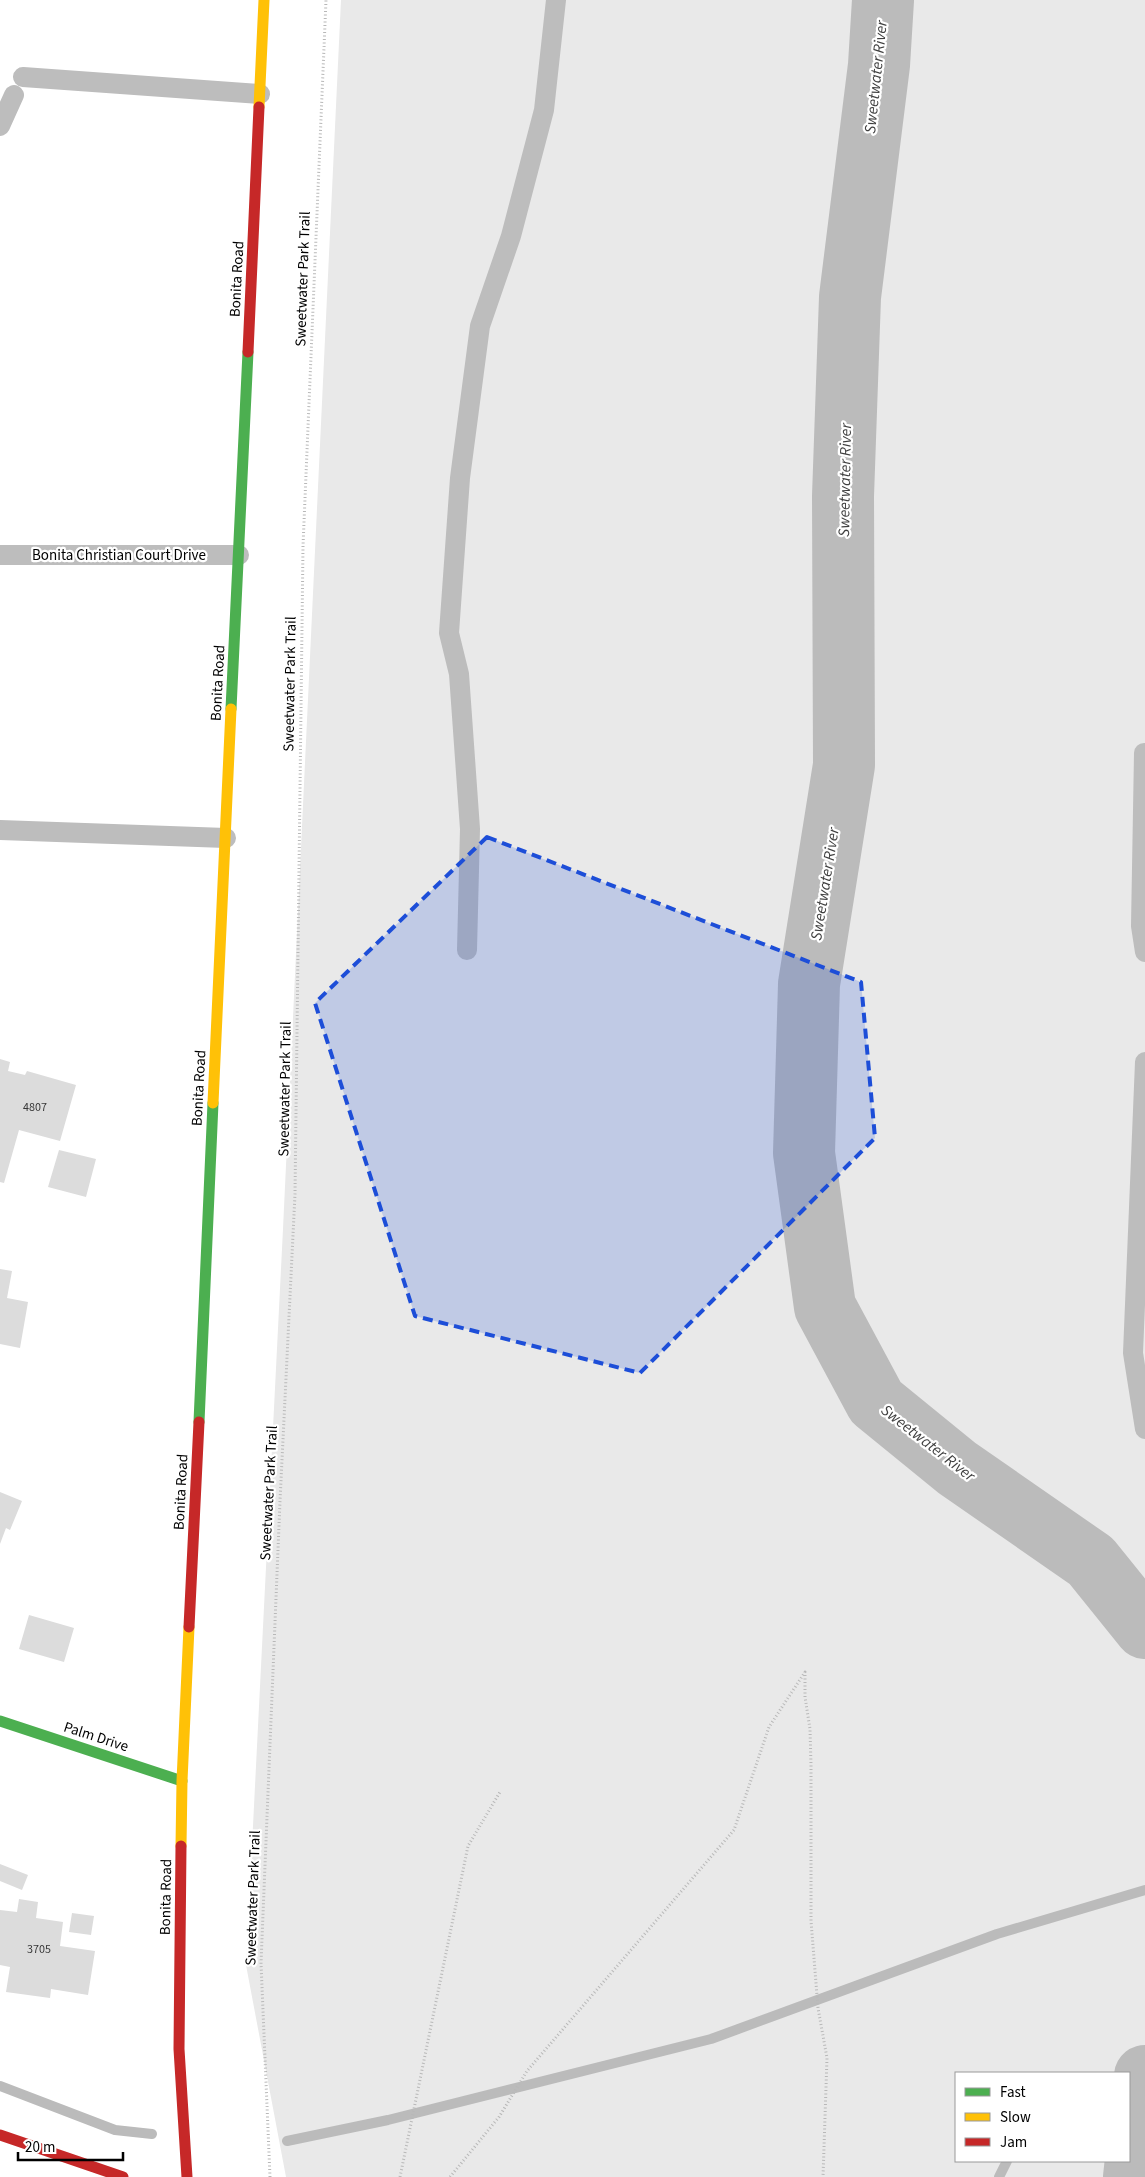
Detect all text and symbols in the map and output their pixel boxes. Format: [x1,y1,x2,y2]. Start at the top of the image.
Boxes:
water label: Sweetwater River [859,18,893,135]
street label: Sweetwater Park Trail [290,211,316,347]
street label: Bonita Road [225,240,249,318]
water label: Sweetwater River [833,421,857,537]
street label: Bonita Christian Court Drive [32,545,206,566]
street label: Sweetwater Park Trail [278,616,302,752]
street label: Bonita Road [206,644,230,722]
water label: Sweetwater River [805,825,845,942]
street label: Sweetwater Park Trail [273,1021,297,1157]
street label: Bonita Road [187,1049,211,1127]
house number: 4807 [23,1099,47,1116]
water label: Sweetwater River [876,1399,981,1488]
street label: Sweetwater Park Trail [255,1425,283,1561]
street label: Bonita Road [169,1453,193,1531]
street label: Palm Drive [61,1717,131,1757]
street label: Sweetwater Park Trail [240,1830,266,1966]
street label: Bonita Road [155,1859,177,1935]
house number: 3705 [27,1941,51,1958]
legend [955,2072,1130,2162]
text: Fast [1000,2082,1026,2103]
text: Slow [1000,2107,1031,2128]
scale bar [18,2130,122,2162]
text: Jam [1000,2132,1027,2153]
text: 20 m [25,2137,55,2158]

